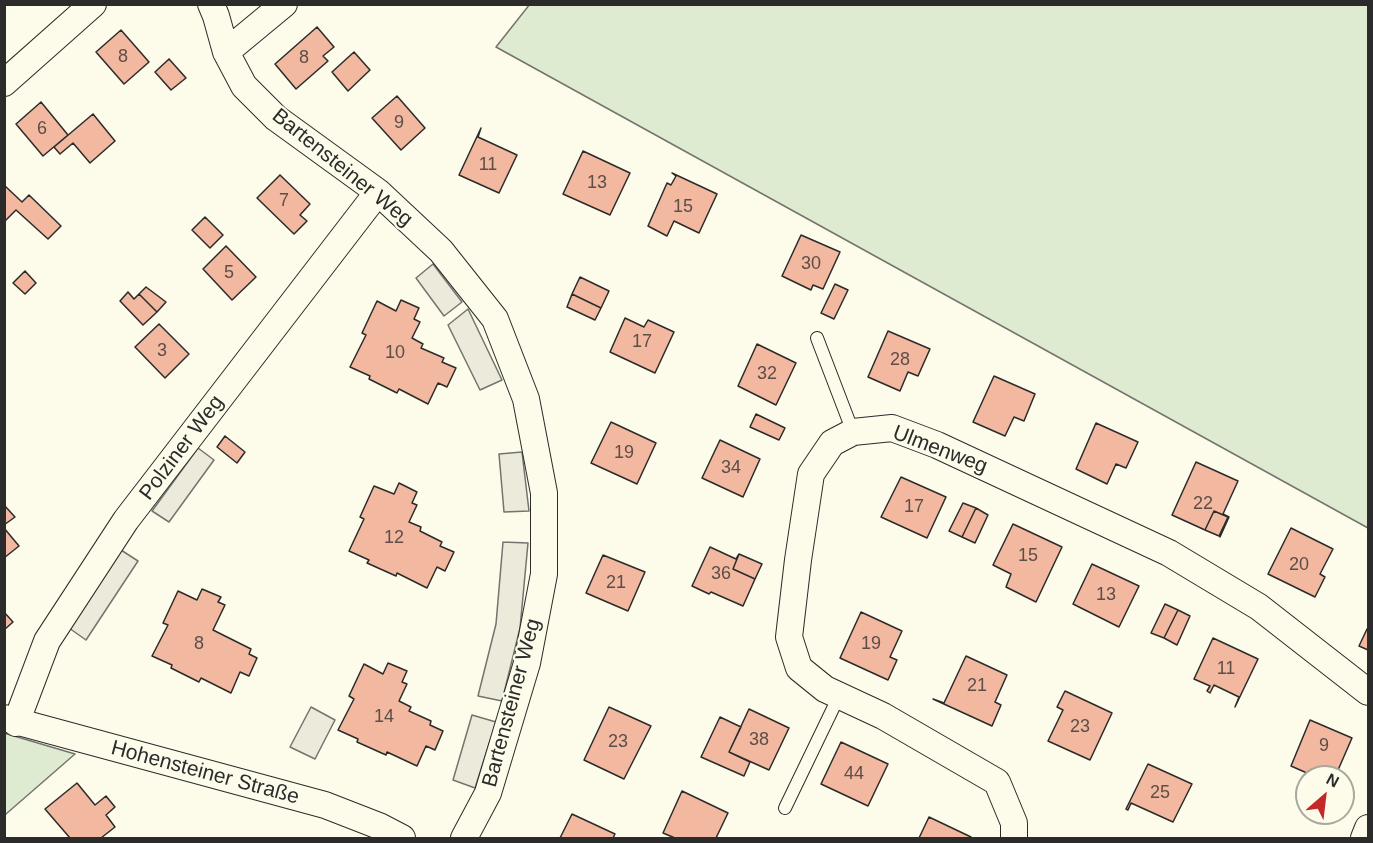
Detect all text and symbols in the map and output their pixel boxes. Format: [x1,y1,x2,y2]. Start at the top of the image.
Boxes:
house number: 8 [118,46,128,68]
house number: 8 [299,47,309,69]
street label: Bartensteiner Weg [267,104,417,232]
house number: 9 [394,112,404,134]
house number: 6 [37,118,47,140]
house number: 11 [479,154,497,176]
house number: 13 [587,172,607,194]
house number: 7 [279,190,289,212]
house number: 15 [673,196,693,218]
house number: 30 [801,253,821,275]
house number: 5 [224,262,234,284]
house number: 17 [632,331,652,353]
house number: 3 [157,340,167,362]
house number: 10 [385,342,405,364]
house number: 28 [890,349,910,371]
house number: 32 [757,363,777,385]
street label: Polziner Weg [134,391,230,505]
street label: Ulmenweg [889,420,991,480]
house number: 19 [614,442,634,464]
house number: 34 [721,457,741,479]
house number: 22 [1193,493,1213,515]
house number: 17 [904,496,924,518]
house number: 12 [384,527,404,549]
house number: 15 [1018,545,1038,567]
house number: 20 [1289,554,1309,576]
house number: 36 [711,563,731,585]
house number: 21 [606,572,626,594]
house number: 13 [1096,584,1116,606]
street label: Bartensteiner Weg [477,616,547,790]
house number: 8 [194,633,204,655]
house number: 19 [861,633,881,655]
house number: 11 [1217,658,1235,680]
house number: 21 [967,675,987,697]
house number: 14 [374,706,394,728]
house number: 23 [1070,716,1090,738]
house number: 38 [749,729,769,751]
house number: 23 [608,731,628,753]
house number: 9 [1319,735,1329,757]
street label: Hohensteiner Straße [108,736,302,810]
house number: 44 [844,763,864,785]
north arrow [1295,765,1355,825]
text: N [1324,770,1342,791]
house number: 25 [1150,782,1170,804]

